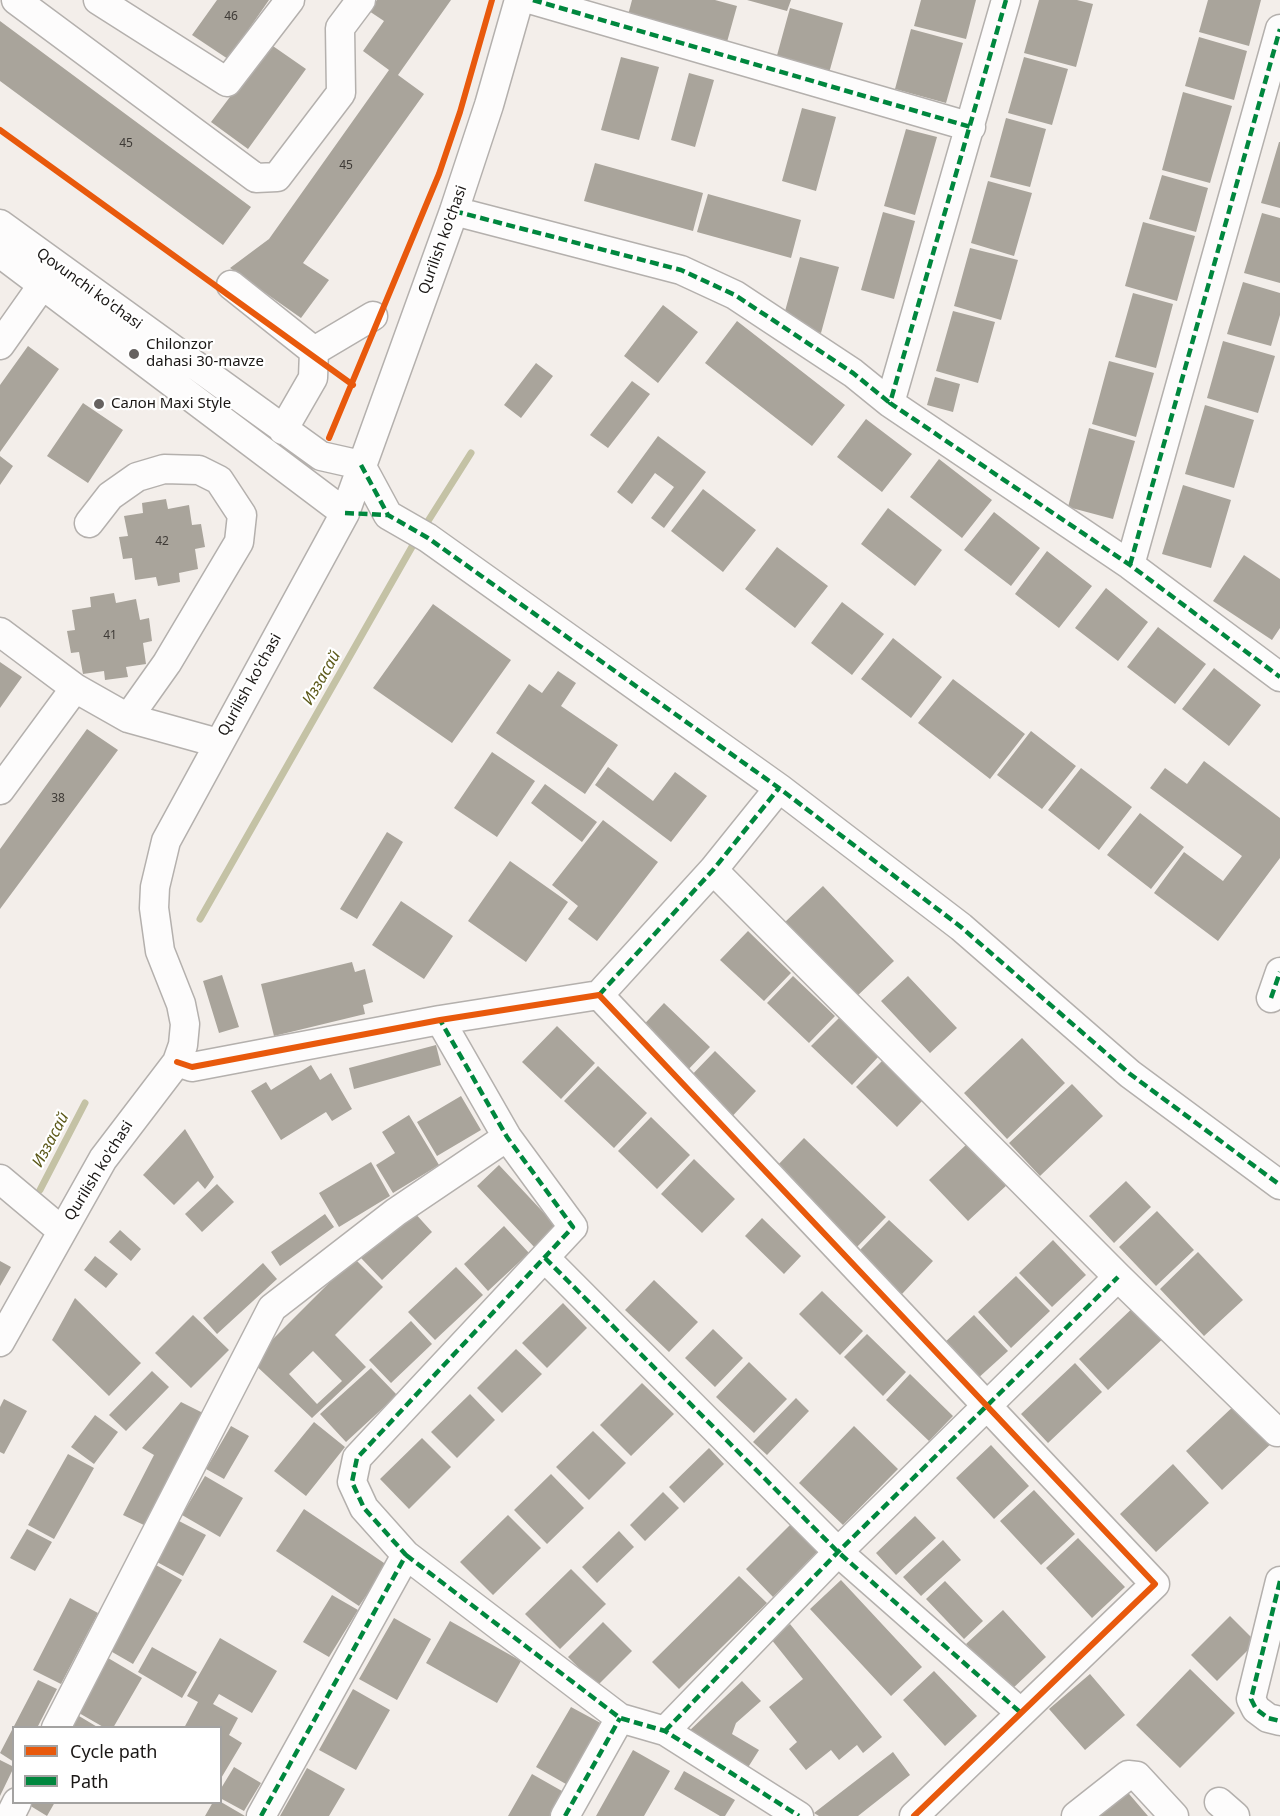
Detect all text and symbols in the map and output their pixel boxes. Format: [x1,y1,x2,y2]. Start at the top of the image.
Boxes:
house number: 46 [224,10,238,24]
house number: 45 [119,137,133,151]
house number: 45 [339,159,353,173]
street label: Qurilish ko'chasi [415,183,471,297]
street label: Qovunchi ko'chasi [33,245,145,333]
place label: Chilonzor dahasi 30-mavze [146,336,264,371]
marker: Chilonzor dahasi 30-mavze [127,347,141,361]
place label: Салон Maxi Style [111,395,231,413]
marker: Салон Maxi Style [92,397,106,411]
house number: 42 [155,535,169,549]
house number: 41 [103,629,117,643]
street label: Qurilish ko'chasi [214,631,286,739]
water label: Иззасай [299,647,345,709]
house number: 38 [51,792,65,806]
water label: Иззасай [29,1109,73,1171]
street label: Qurilish ko'chasi [61,1118,137,1224]
legend [12,1726,222,1804]
text: Cycle path [70,1739,157,1763]
text: Path [70,1769,109,1793]

